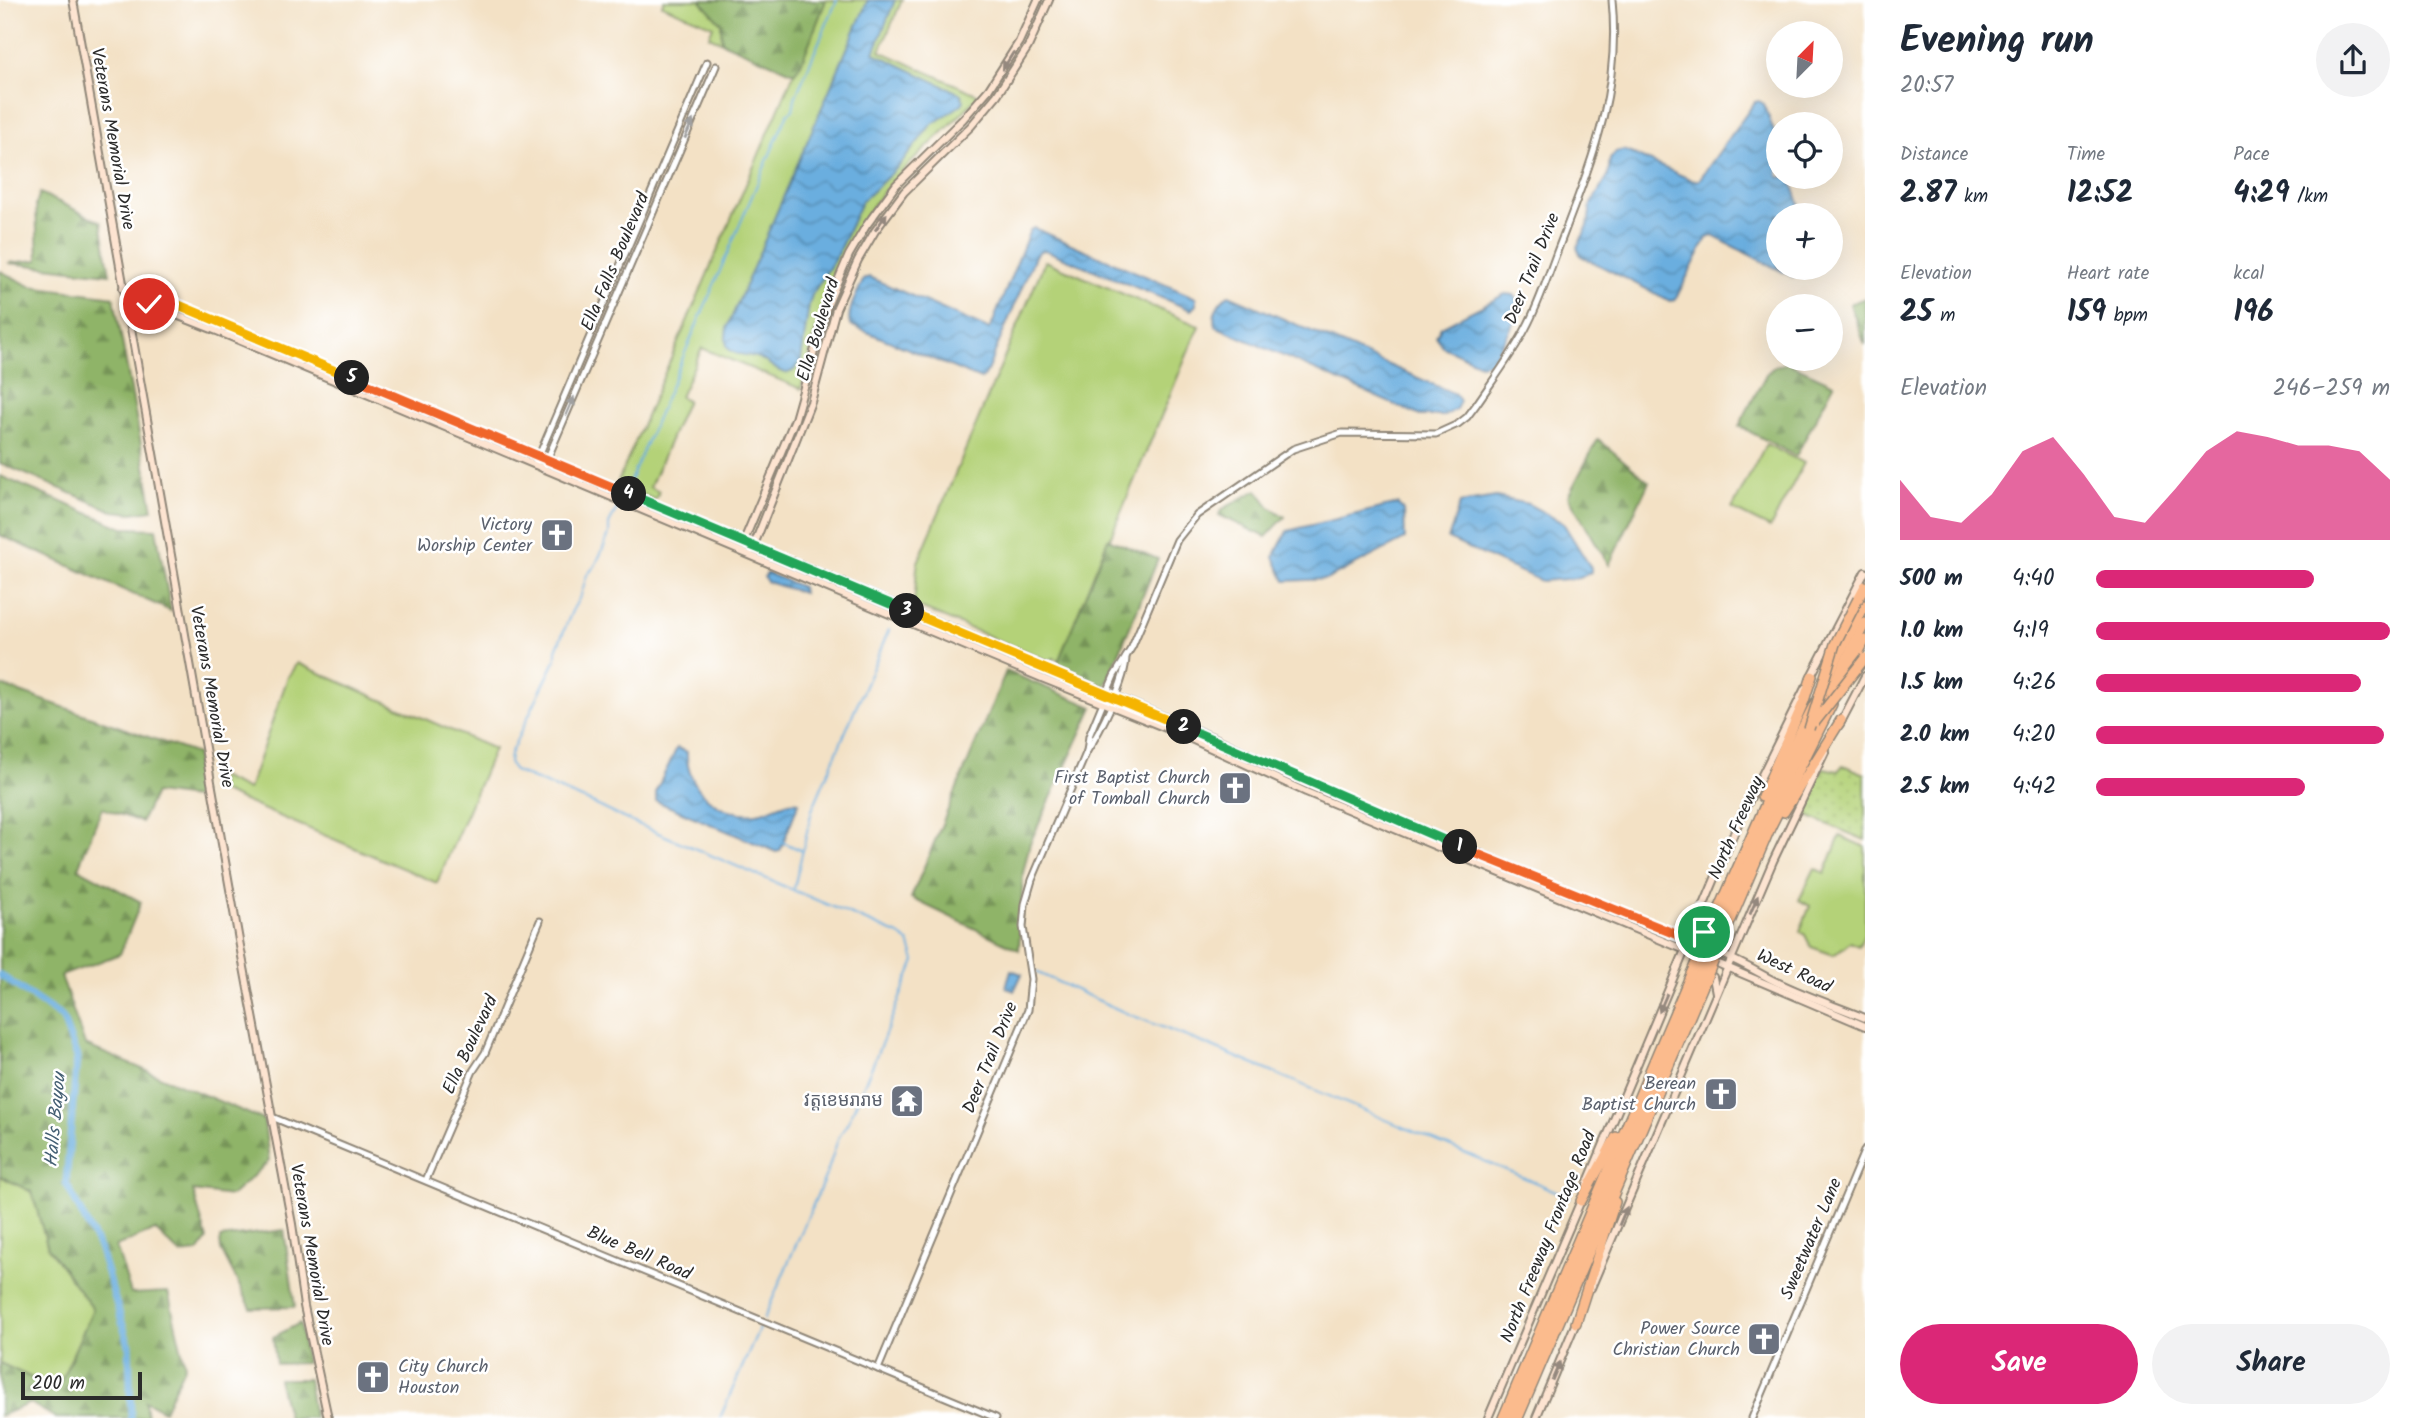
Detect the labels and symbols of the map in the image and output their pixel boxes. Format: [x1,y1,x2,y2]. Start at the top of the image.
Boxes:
north arrow [1766,21,1843,98]
street label: Veterans Memorial Drive [82,46,142,232]
one-way arrow [1001,51,1014,71]
one-way arrow [683,118,694,139]
street label: Ella Falls Boulevard [574,187,659,336]
street label: Deer Trail Drive [1497,209,1569,329]
one-way arrow [874,213,888,231]
pin [119,274,179,334]
street label: Ella Boulevard [790,274,849,385]
pin: 5 [334,360,370,396]
one-way arrow [564,396,576,416]
pin: 4 [612,476,646,512]
place label: Victory Worship Center [417,511,533,561]
church icon: Victory Worship Center [538,516,576,554]
pin: 3 [890,594,925,628]
street label: Veterans Memorial Drive [181,604,241,790]
pin: 2 [1166,710,1202,744]
place label: First Baptist Church of Tomball Church [1054,764,1210,814]
church icon: First Baptist Church of Tomball Church [1216,769,1254,807]
street label: North Freeway [1701,771,1773,884]
pin: 1 [1442,830,1478,864]
one-way arrow [1749,895,1760,916]
pin [1674,902,1734,962]
street label: West Road [1752,942,1837,1002]
street label: Ella Boulevard [435,990,507,1100]
one-way arrow [1657,993,1669,1013]
street label: Deer Trail Drive [955,998,1027,1118]
water label: Halls Bayou [37,1070,75,1168]
place label: Berean Baptist Church [1582,1070,1696,1120]
church icon: Berean Baptist Church [1702,1075,1740,1113]
temple icon: វត្តខេមរារាម [888,1082,926,1120]
place label: វត្តខេមរារាម [804,1087,883,1116]
street label: North Freeway Frontage Road [1493,1126,1605,1347]
street label: Veterans Memorial Drive [281,1162,341,1348]
street label: Sweetwater Lane [1773,1174,1851,1304]
one-way arrow [1618,1206,1629,1227]
street label: Blue Bell Road [582,1219,697,1290]
place label: Power Source Christian Church [1612,1315,1740,1365]
church icon: Power Source Christian Church [1745,1320,1783,1358]
place label: City Church Houston [398,1353,488,1403]
church icon: City Church Houston [354,1358,392,1396]
one-way arrow [1550,1360,1561,1381]
scale bar [21,1369,142,1401]

